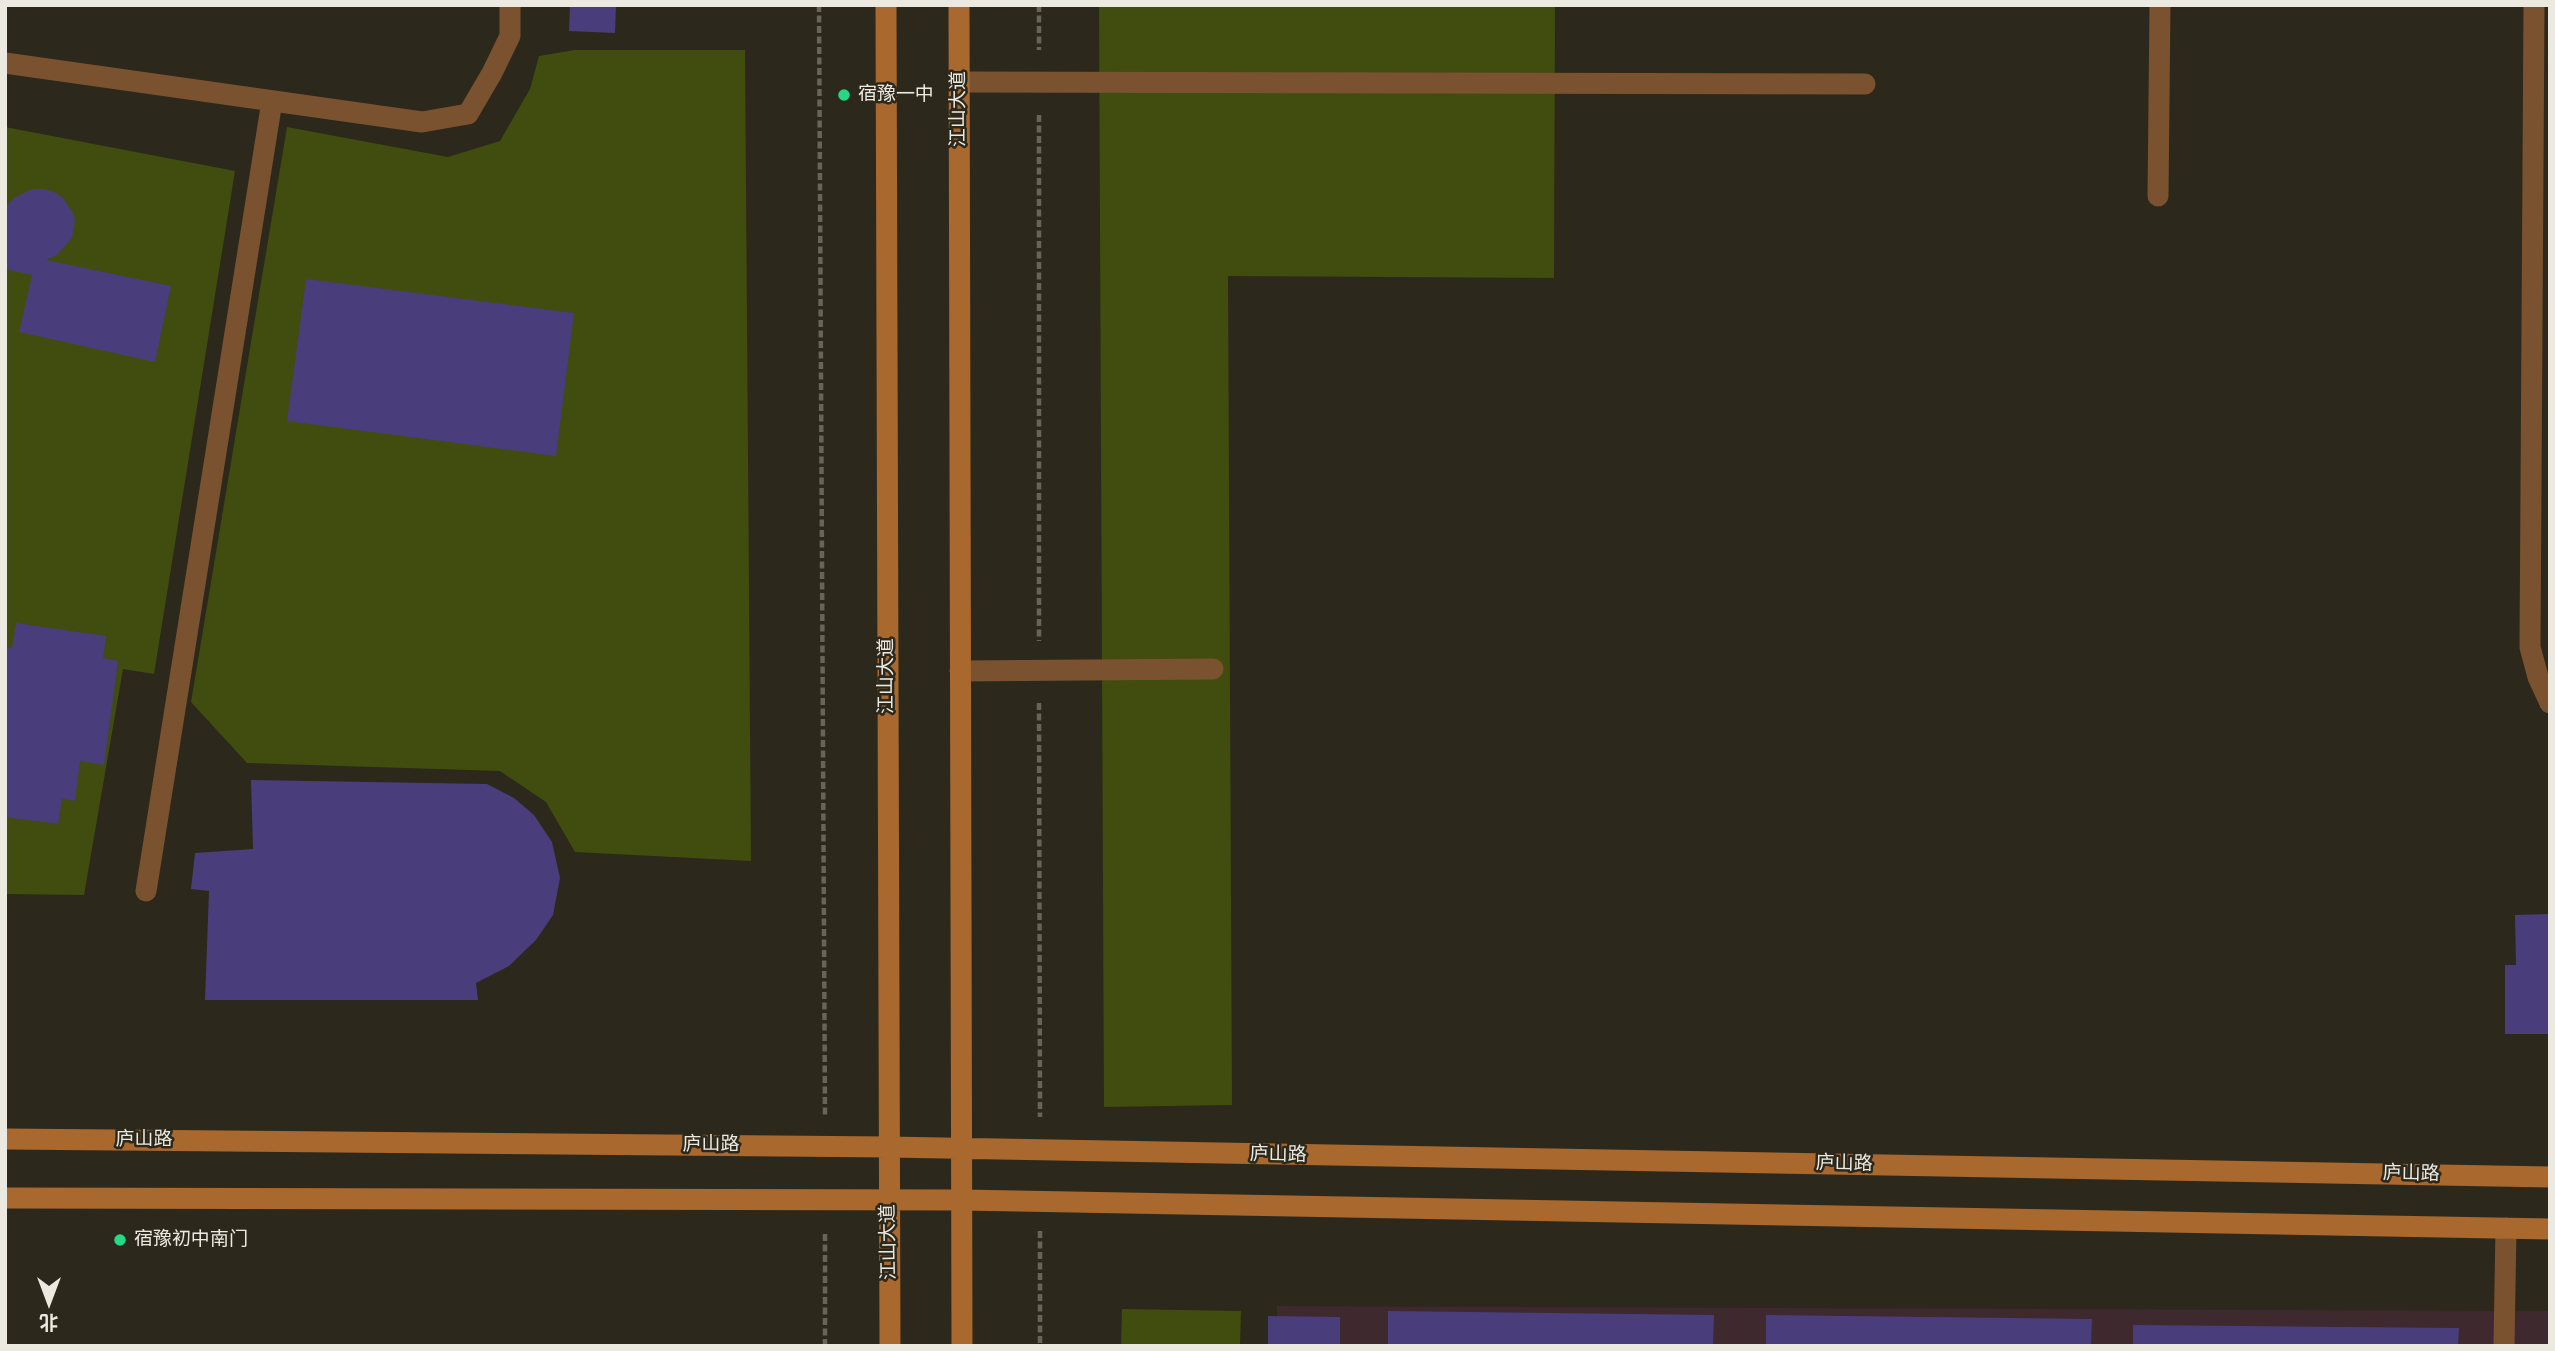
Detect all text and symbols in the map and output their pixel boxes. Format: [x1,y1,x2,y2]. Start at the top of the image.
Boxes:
street label: 江山大道 [948,71,970,147]
place label: 宿豫一中 [858,84,934,106]
marker: 宿豫一中 [836,87,852,103]
street label: 江山大道 [876,638,898,714]
street label: 庐山路 [116,1129,172,1151]
street label: 庐山路 [683,1134,739,1156]
street label: 庐山路 [1249,1143,1307,1167]
street label: 庐山路 [1815,1152,1873,1176]
street label: 庐山路 [2382,1162,2440,1186]
street label: 江山大道 [877,1204,901,1280]
place label: 宿豫初中南门 [134,1229,248,1251]
marker: 宿豫初中南门 [112,1232,128,1248]
north arrow [14,1267,84,1337]
text: 北 [40,1310,59,1336]

